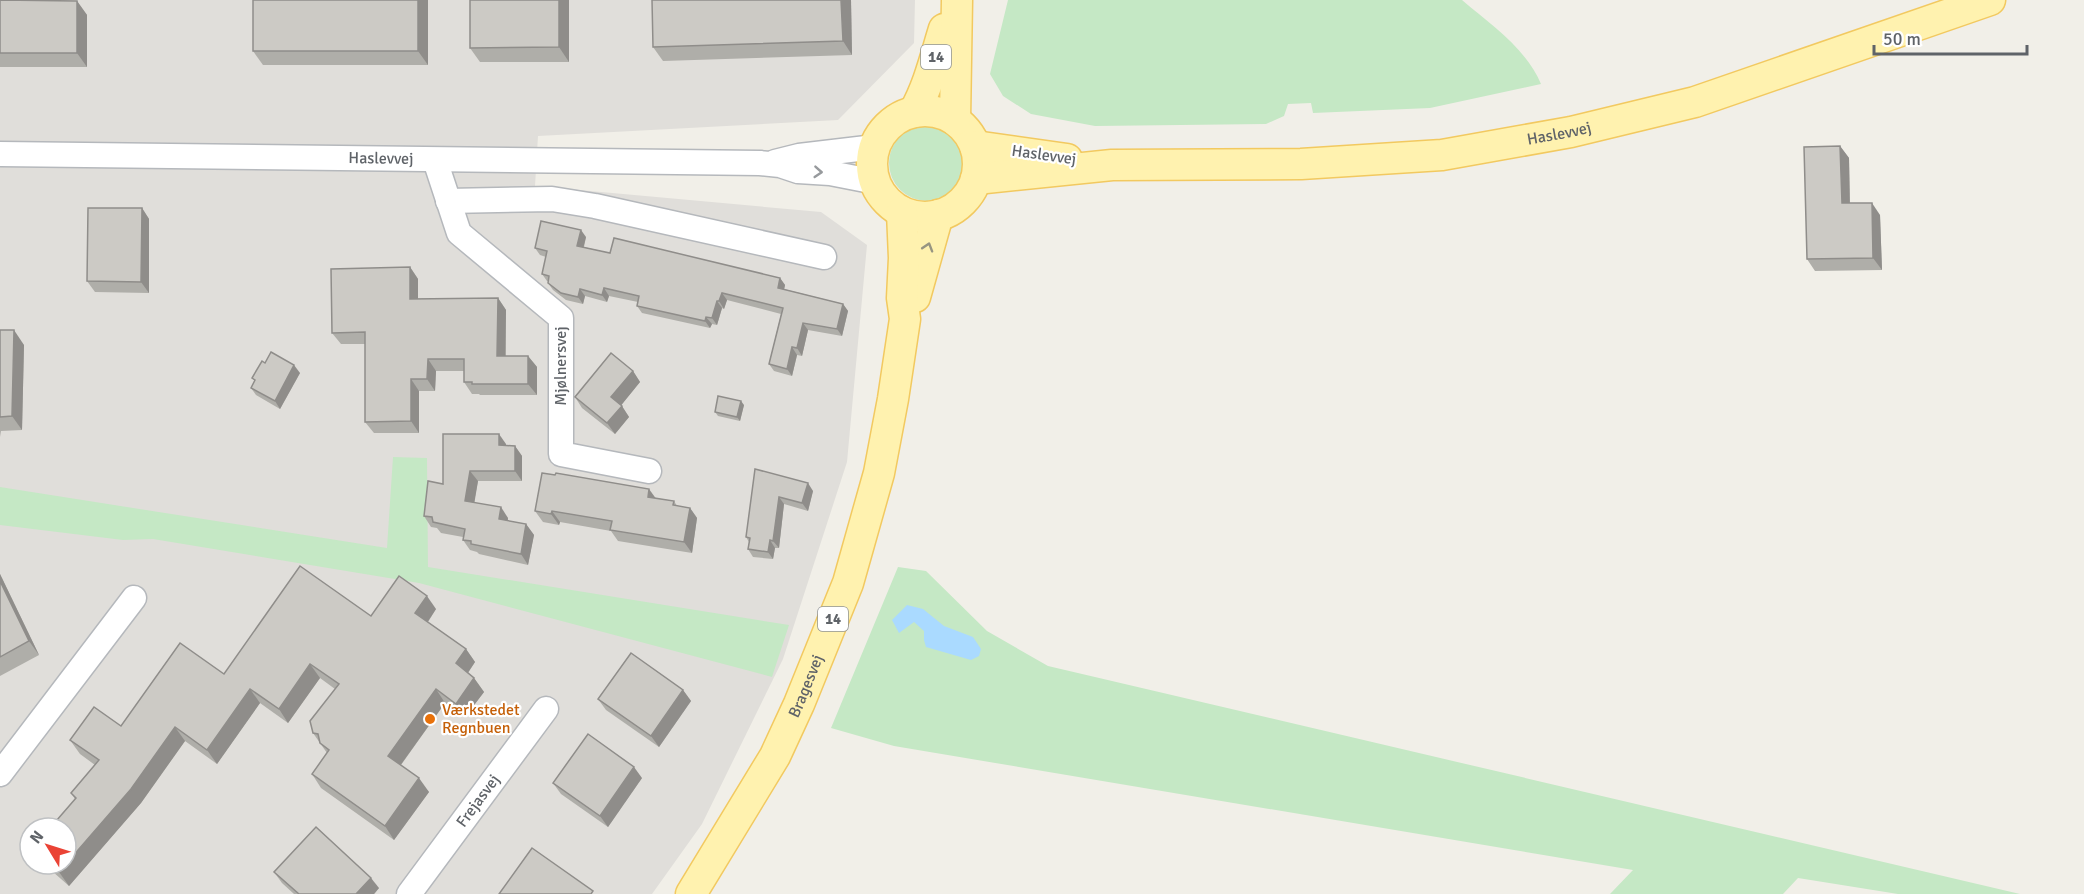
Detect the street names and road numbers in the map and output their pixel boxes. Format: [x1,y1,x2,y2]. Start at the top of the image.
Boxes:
road number: 14 [921,45,951,69]
street label: Haslevvej [1525,117,1593,150]
street label: Haslevvej [1010,141,1078,169]
street label: Haslevvej [348,148,414,169]
street label: Mjølnersvej [551,326,571,406]
road number: 14 [818,607,848,631]
street label: Bragesvej [784,652,828,721]
street label: Frejasvej [452,770,504,831]

